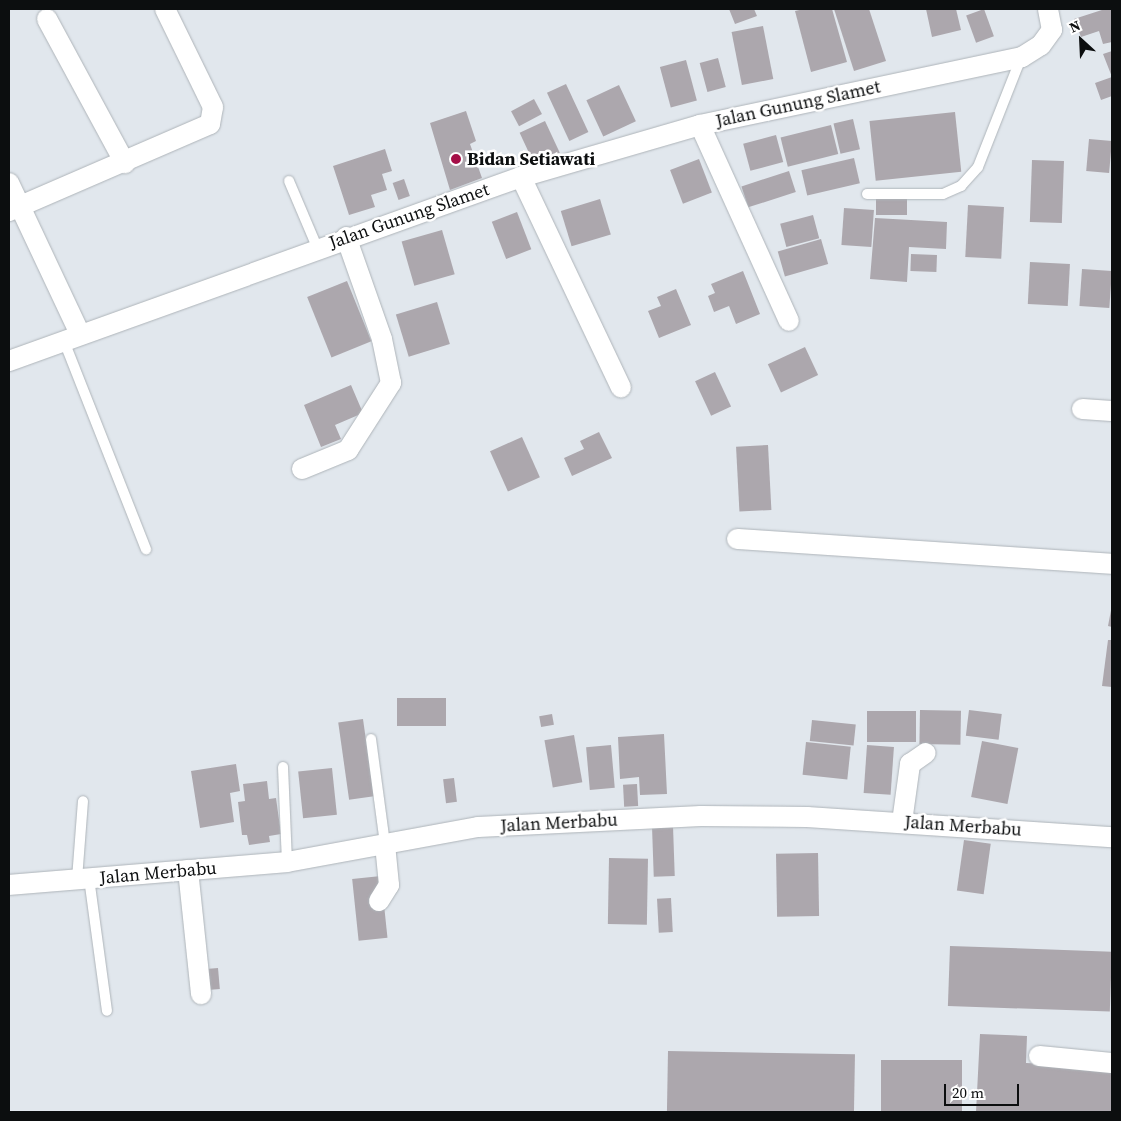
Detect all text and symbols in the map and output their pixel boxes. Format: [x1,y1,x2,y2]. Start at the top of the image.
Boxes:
north arrow [1056,15,1106,65]
text: N [1066,15,1084,38]
street label: Jalan Gunung Slamet [714,76,882,132]
place label: Bidan Setiawati [467,148,595,170]
marker: Bidan Setiawati [449,152,463,166]
street label: Jalan Gunung Slamet [326,178,492,254]
street label: Jalan Merbabu [500,809,618,837]
street label: Jalan Merbabu [904,811,1022,841]
street label: Jalan Merbabu [99,857,217,889]
scale bar [946,1074,1021,1106]
text: 20 m [952,1082,984,1103]

